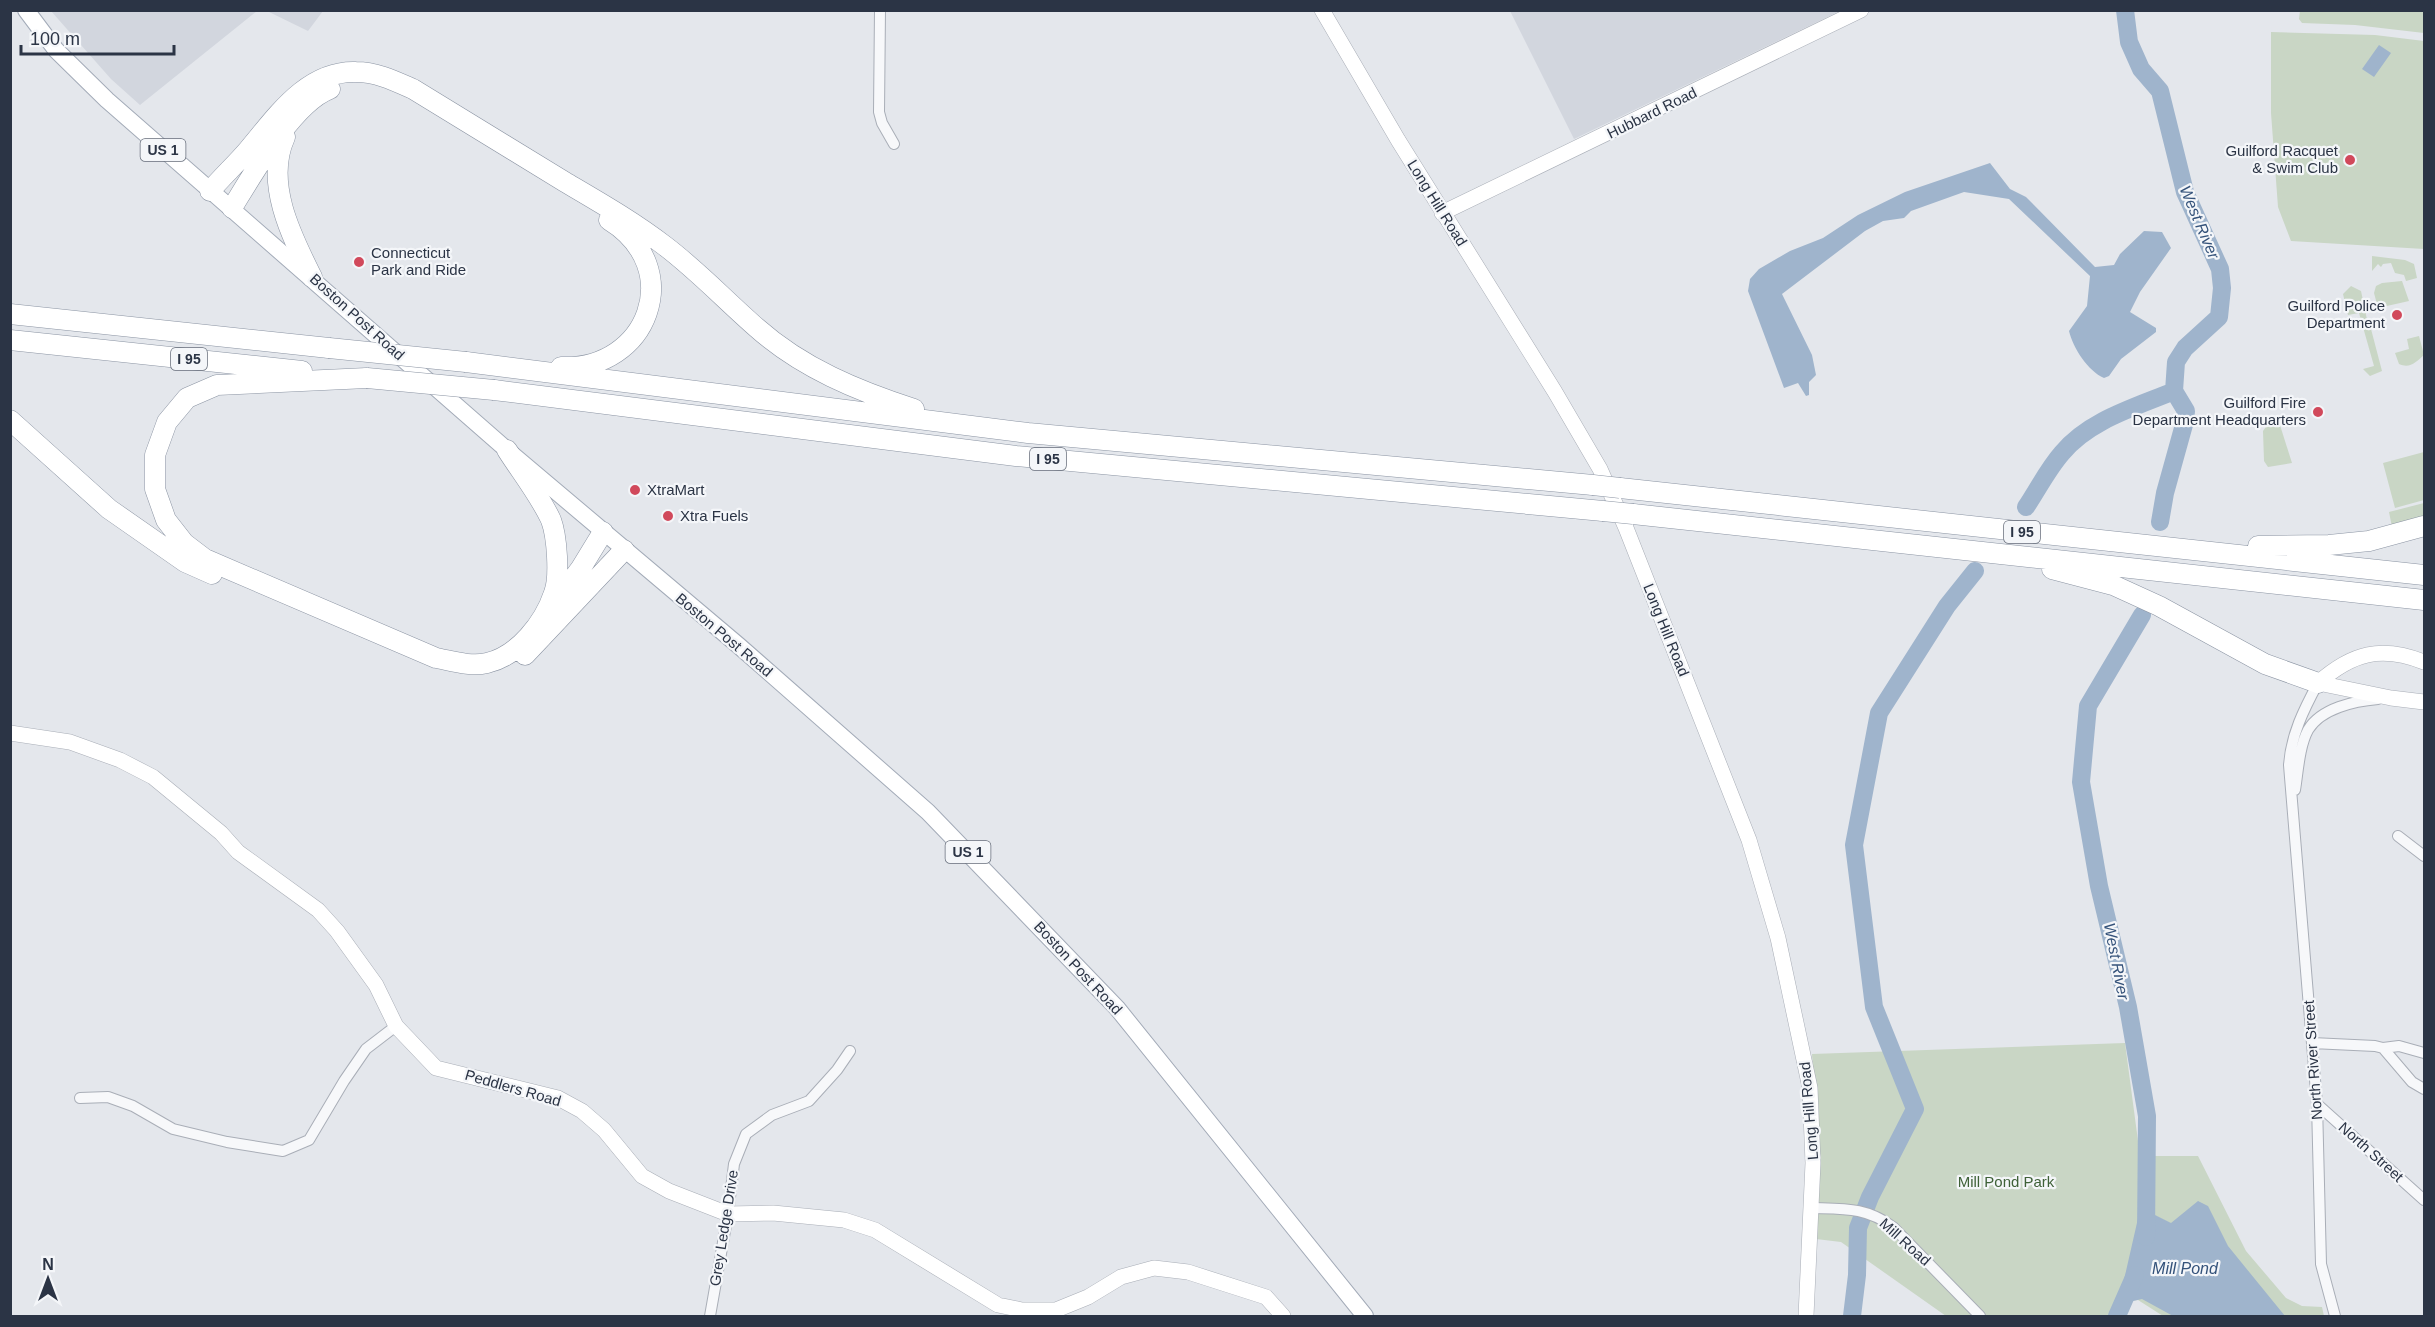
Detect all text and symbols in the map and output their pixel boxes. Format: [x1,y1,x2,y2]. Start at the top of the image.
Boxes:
scale bar [21,18,174,56]
text: 100 m [30,29,80,49]
street label: Hubbard Road [1604,84,1699,142]
road number: US 1 [140,139,186,161]
place label: Guilford Racquet & Swim Club [2225,142,2339,176]
marker: Guilford Racquet & Swim Club [2343,153,2357,167]
street label: Long Hill Road [1404,157,1471,249]
water label: West River [2176,183,2223,262]
place label: Connecticut Park and Ride [371,244,466,278]
marker: Connecticut Park and Ride [352,255,366,269]
street label: Boston Post Road [307,270,408,363]
place label: Guilford Police Department [2287,297,2386,331]
marker: Guilford Police Department [2390,308,2404,322]
road number: I 95 [171,348,207,370]
place label: Guilford Fire Department Headquarters [2133,394,2306,428]
marker: Guilford Fire Department Headquarters [2311,405,2325,419]
road number: I 95 [1030,448,1066,470]
place label: XtraMart [647,481,705,498]
marker: XtraMart [628,483,642,497]
place label: Xtra Fuels [680,507,748,524]
marker: Xtra Fuels [661,509,675,523]
road number: I 95 [2004,521,2040,543]
street label: Long Hill Road [1640,581,1693,679]
street label: Boston Post Road [673,589,776,680]
road number: US 1 [946,841,990,863]
street label: Boston Post Road [1031,918,1126,1018]
water label: West River [2101,921,2132,1002]
street label: North River Street [2300,999,2325,1121]
street label: Long Hill Road [1796,1061,1821,1161]
street label: Peddlers Road [463,1066,563,1109]
street label: North Street [2336,1118,2408,1186]
street label: Grey Ledge Drive [706,1169,741,1287]
park label: Mill Pond Park [1958,1173,2055,1190]
street label: Mill Road [1876,1214,1934,1269]
north arrow [18,1249,78,1309]
text: N [42,1256,54,1273]
water label: Mill Pond [2152,1260,2219,1277]

